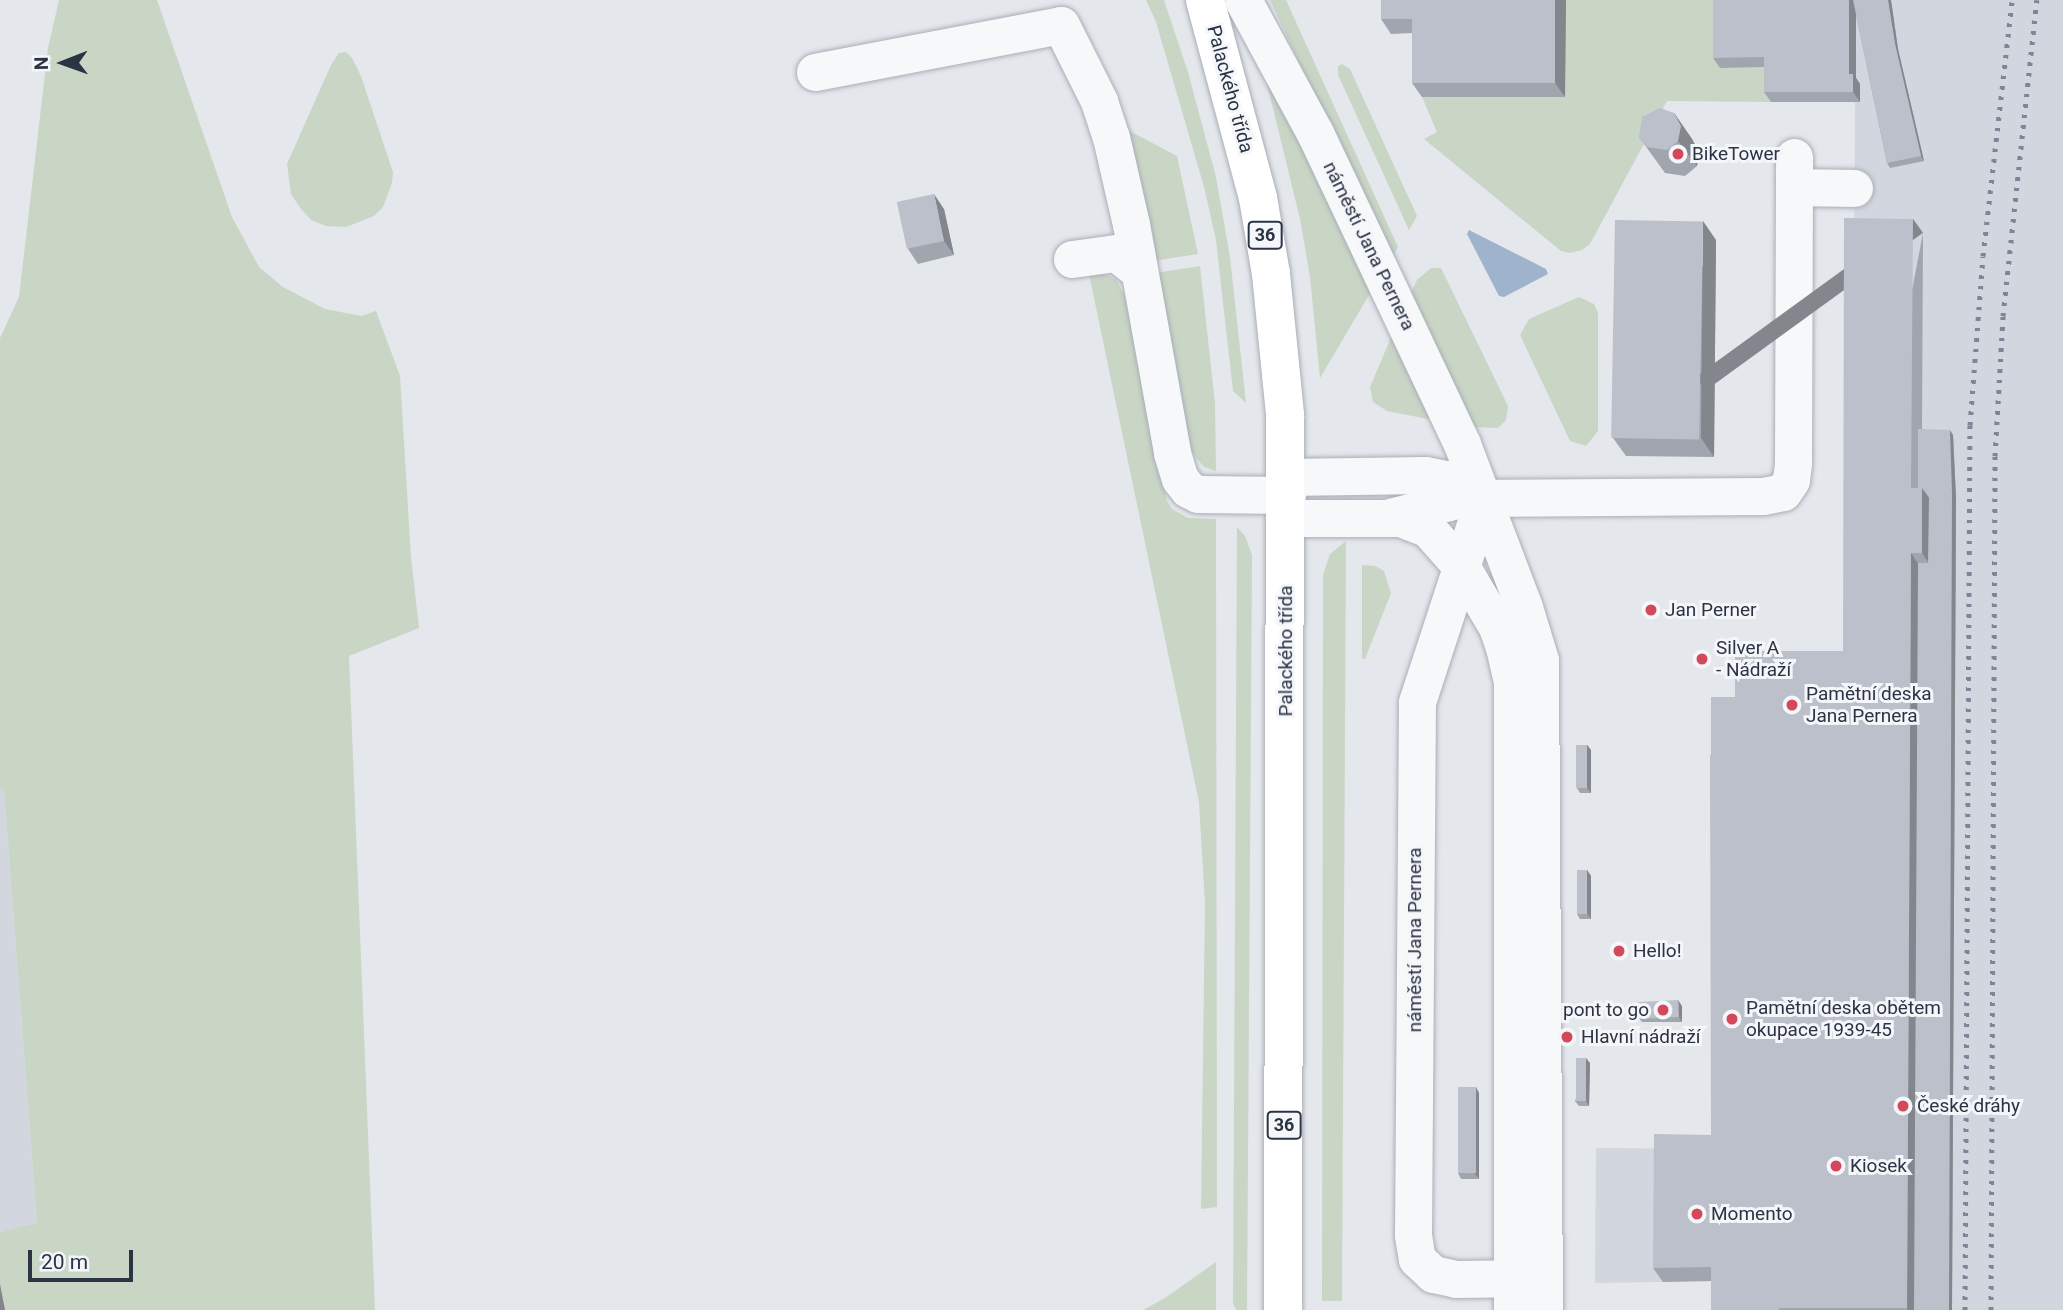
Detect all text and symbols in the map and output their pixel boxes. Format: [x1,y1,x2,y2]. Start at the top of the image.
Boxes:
street label: Palackého třída [1202,23,1258,155]
north arrow [28,28,98,98]
text: N [30,56,53,70]
place label: BikeTower [1692,143,1780,165]
marker: BikeTower [1670,146,1686,162]
street label: náměstí Jana Pernera [1318,158,1420,334]
road number: 36 [1248,220,1282,249]
street label: Palackého třída [1275,585,1297,717]
place label: Jan Perner [1665,599,1756,621]
marker: Jan Perner [1643,602,1659,618]
place label: Silver A - Nádraží [1716,637,1791,681]
marker: Silver A - Nádraží [1694,651,1710,667]
place label: Pamětní deska Jana Pernera [1806,683,1932,727]
marker: Pamětní deska Jana Pernera [1784,697,1800,713]
street label: náměstí Jana Pernera [1404,848,1426,1032]
place label: Hello! [1633,940,1682,962]
marker: Hello! [1611,943,1627,959]
place label: Pamětní deska obětem okupace 1939-45 [1746,997,1941,1041]
place label: pont to go [1563,999,1649,1021]
marker: pont to go [1655,1002,1671,1018]
marker: Pamětní deska obětem okupace 1939-45 [1724,1011,1740,1027]
place label: Hlavní nádraží [1581,1026,1701,1048]
marker: Hlavní nádraží [1559,1029,1575,1045]
place label: České dráhy [1917,1095,2020,1117]
marker: České dráhy [1895,1098,1911,1114]
road number: 36 [1266,1110,1302,1140]
place label: Kiosek [1850,1155,1907,1177]
marker: Kiosek [1828,1158,1844,1174]
place label: Momento [1711,1203,1793,1225]
marker: Momento [1689,1206,1705,1222]
scale bar [32,1236,136,1280]
text: 20 m [41,1250,88,1274]

